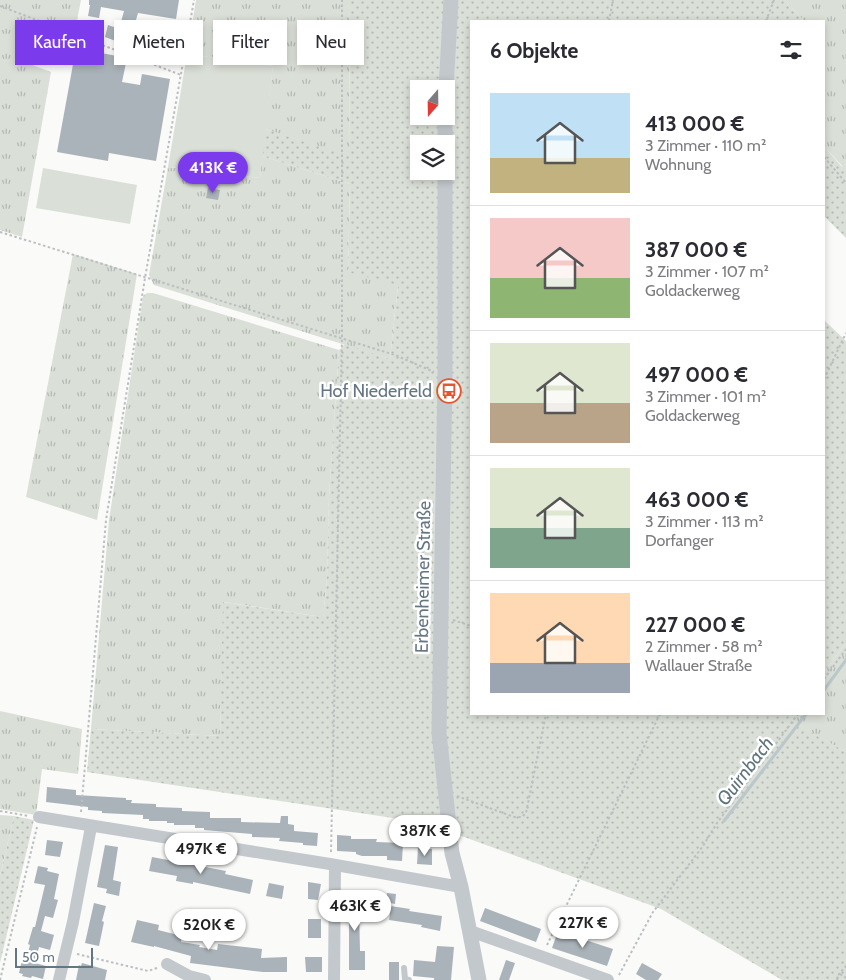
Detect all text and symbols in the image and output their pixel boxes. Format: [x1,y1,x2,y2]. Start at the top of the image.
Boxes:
chip: Kaufen [15,20,104,65]
chip: Mieten [114,20,203,65]
chip: Filter [213,20,287,65]
chip: Neu [297,20,364,65]
icon: filters [777,36,805,64]
text: 6 Objekte [490,38,578,63]
north arrow [410,80,455,125]
map controls [410,80,455,180]
text: 413 000 € [645,111,744,136]
icon: home [530,113,590,173]
button: layers [410,135,455,180]
text: 3 Zimmer · 110 m² [645,136,766,155]
pin: 413K € [172,152,254,194]
text: Wohnung [645,155,711,174]
text: 413K € [189,158,237,177]
text: 387 000 € [645,237,747,262]
icon: home [530,238,590,298]
text: 3 Zimmer · 107 m² [645,262,769,281]
text: Goldackerweg [645,281,740,300]
text: 497 000 € [645,362,748,387]
icon: home [530,363,590,423]
bus stop icon: Hof Niederfeld [436,378,462,404]
place label: Hof Niederfeld [320,380,432,402]
text: 3 Zimmer · 101 m² [645,387,766,406]
text: Goldackerweg [645,406,740,425]
text: 463 000 € [645,487,749,512]
icon: home [530,488,590,548]
street label: Erbenheimer Straße [411,501,435,653]
text: 3 Zimmer · 113 m² [645,512,764,531]
text: Dorfanger [645,531,713,550]
text: 227 000 € [645,612,745,637]
icon: home [530,613,590,673]
text: 2 Zimmer · 58 m² [645,637,763,656]
text: Wallauer Straße [645,656,752,675]
water label: Quirnbach [712,732,778,810]
pin: 387K € [384,814,466,857]
text: 387K € [400,821,450,840]
pin: 497K € [160,832,242,875]
text: 497K € [176,839,226,858]
pin: 463K € [314,890,396,932]
text: 463K € [329,896,381,915]
pin: 227K € [542,906,624,949]
pin: 520K € [168,908,250,951]
text: 227K € [559,913,607,932]
text: 520K € [183,915,235,934]
scale bar [15,945,92,968]
text: 50 m [22,948,55,966]

